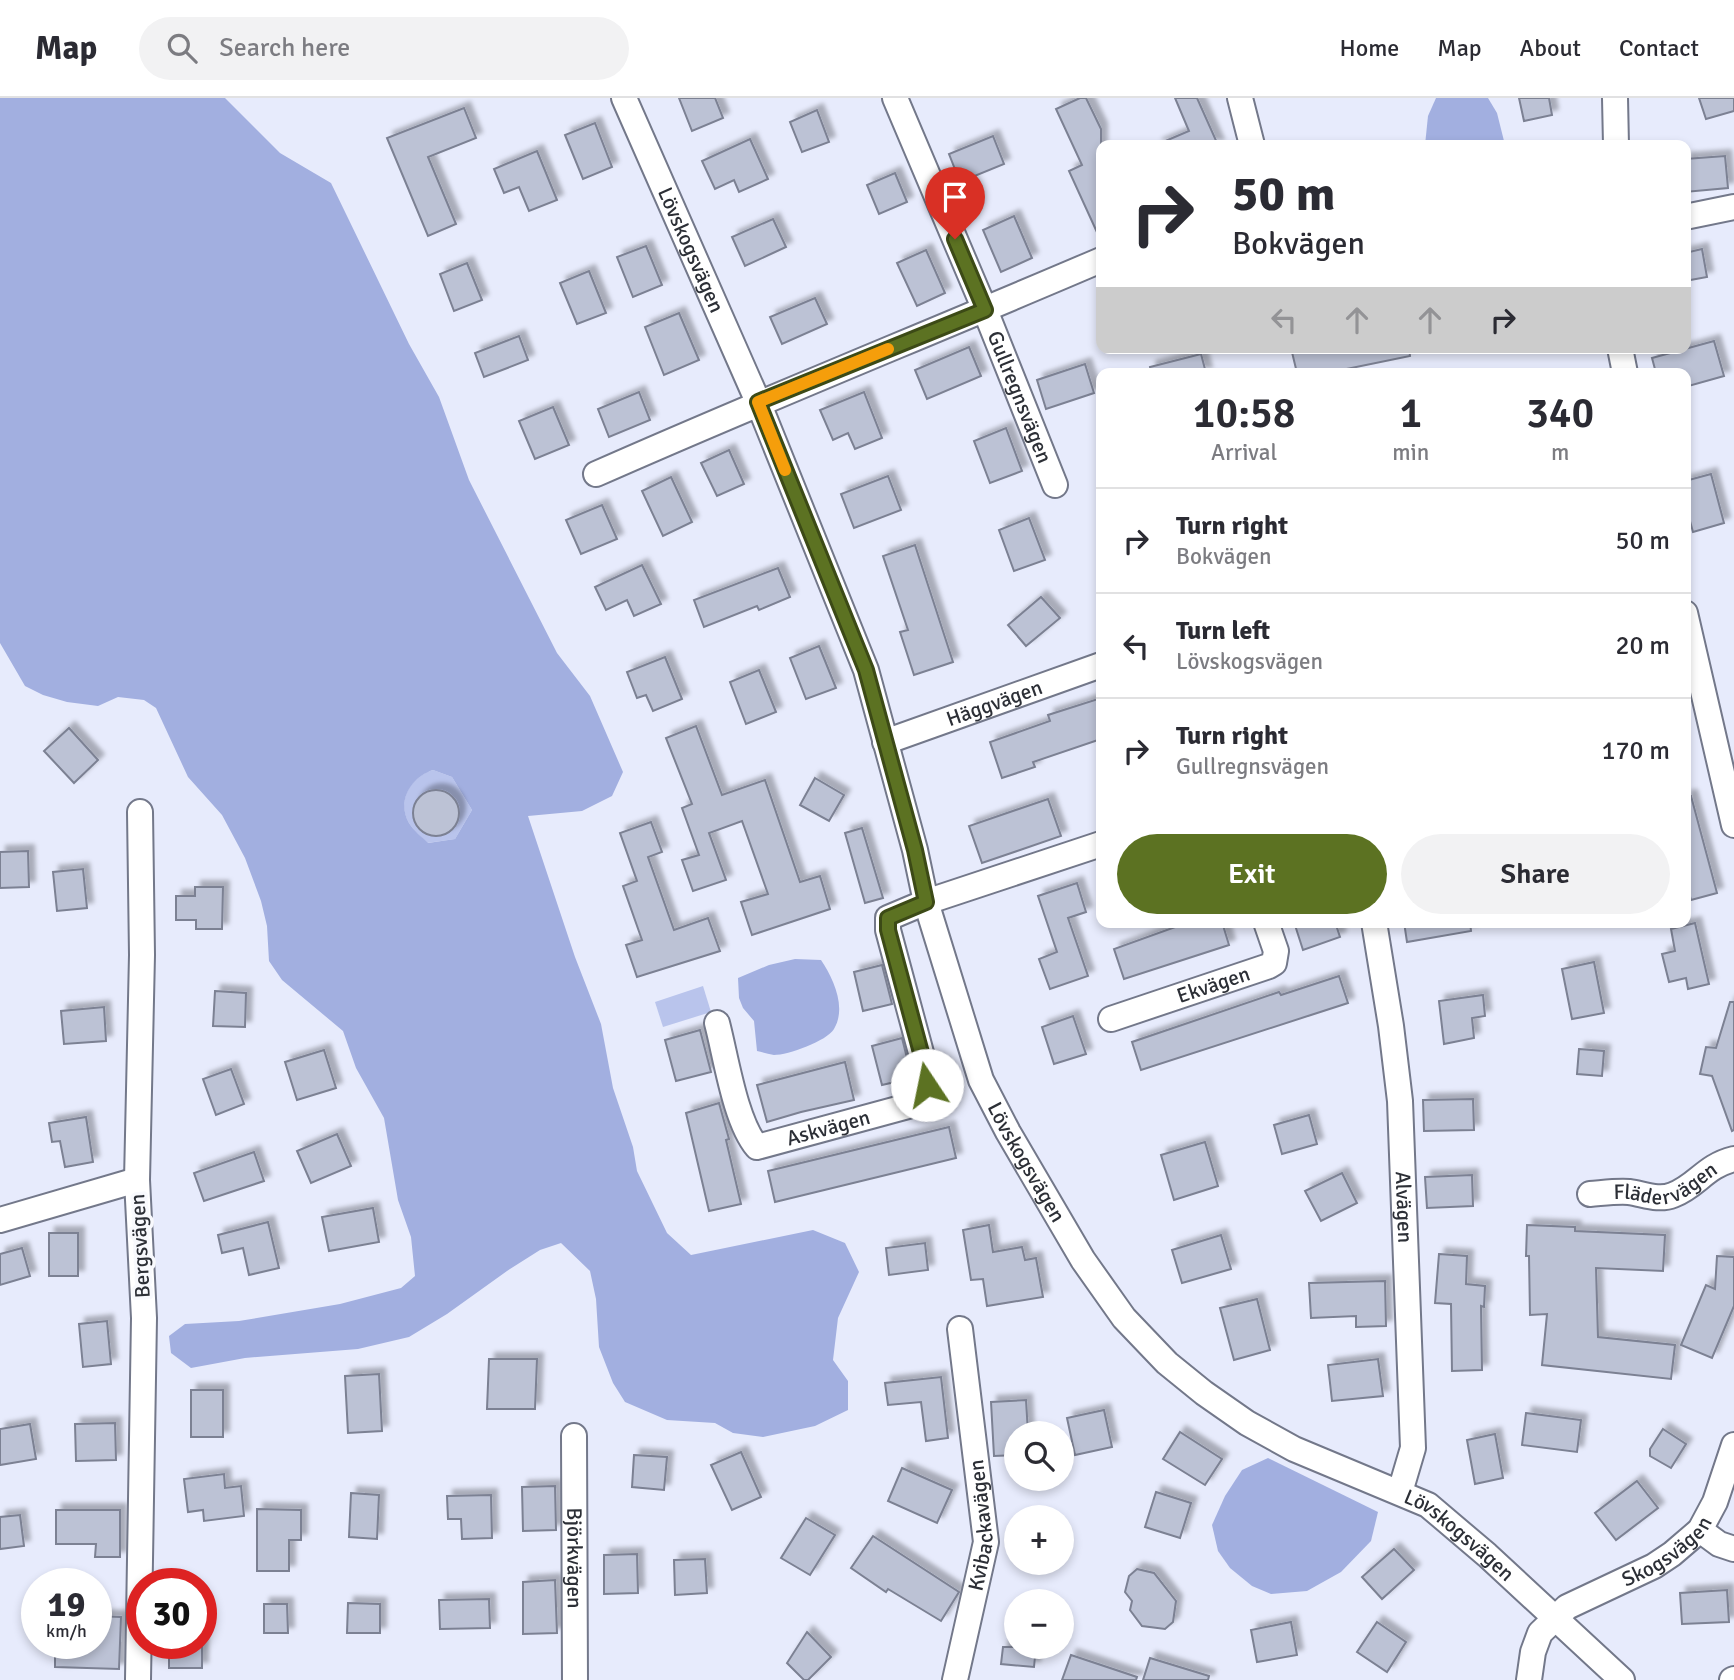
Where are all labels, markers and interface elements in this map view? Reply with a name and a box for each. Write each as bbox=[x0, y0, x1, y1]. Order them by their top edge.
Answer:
search box bbox=[139, 17, 629, 80]
text: Map bbox=[35, 28, 97, 69]
icon: search bbox=[163, 29, 201, 67]
text: Search here bbox=[219, 32, 350, 64]
text: Home bbox=[1339, 33, 1399, 63]
text: Map bbox=[1437, 33, 1482, 63]
text: About bbox=[1520, 33, 1581, 63]
text: Contact bbox=[1619, 33, 1699, 63]
text: 50 m bbox=[1232, 164, 1335, 224]
pin bbox=[925, 167, 985, 239]
icon: right bbox=[1117, 168, 1208, 259]
icon: arrive bbox=[936, 178, 974, 216]
street label: Lövskogsvägen bbox=[652, 183, 730, 317]
text: Bokvägen bbox=[1232, 224, 1365, 263]
icon: left bbox=[1265, 301, 1303, 339]
icon: ahead bbox=[1338, 301, 1376, 339]
icon: ahead bbox=[1411, 301, 1449, 339]
icon: right bbox=[1484, 301, 1522, 339]
street label: Gullregnsvägen bbox=[982, 327, 1058, 467]
text: 10:58 bbox=[1193, 388, 1295, 439]
text: 1 bbox=[1399, 388, 1422, 439]
text: 340 bbox=[1526, 388, 1594, 439]
text: Arrival bbox=[1211, 438, 1277, 467]
text: min bbox=[1392, 438, 1429, 467]
text: m bbox=[1551, 438, 1569, 467]
text: Turn right bbox=[1176, 510, 1288, 542]
icon: right bbox=[1117, 522, 1155, 560]
text: 50 m bbox=[1615, 525, 1670, 557]
text: Bokvägen bbox=[1176, 542, 1272, 571]
text: Turn left bbox=[1176, 615, 1270, 647]
icon: left bbox=[1117, 627, 1155, 665]
text: 20 m bbox=[1615, 630, 1670, 662]
text: Lövskogsvägen bbox=[1176, 647, 1323, 676]
street label: Häggvägen bbox=[943, 674, 1046, 732]
text: Turn right bbox=[1176, 720, 1288, 752]
icon: right bbox=[1117, 732, 1155, 770]
text: 170 m bbox=[1601, 735, 1670, 767]
text: Gullregnsvägen bbox=[1176, 752, 1329, 781]
button: Exit bbox=[1117, 834, 1387, 914]
button: Share bbox=[1401, 834, 1670, 914]
street label: Ekvägen bbox=[1173, 960, 1253, 1009]
position arrow bbox=[890, 1048, 964, 1122]
street label: Lövskogsvägen bbox=[982, 1098, 1071, 1227]
street label: Askvägen bbox=[783, 1104, 873, 1151]
street label: Flädervägen bbox=[1613, 1156, 1722, 1211]
street label: Alvägen bbox=[1390, 1171, 1418, 1243]
street label: Bergsvägen bbox=[124, 1193, 156, 1299]
map controls bbox=[1004, 1421, 1074, 1659]
button: search bbox=[1004, 1421, 1074, 1491]
street label: Kvibackavägen bbox=[962, 1458, 999, 1593]
street label: Lövskogsvägen bbox=[1400, 1484, 1520, 1587]
button: + bbox=[1004, 1505, 1074, 1575]
street label: Björkvägen bbox=[561, 1507, 588, 1609]
street label: Skogsvägen bbox=[1617, 1512, 1718, 1592]
speed limit sign: 30 bbox=[126, 1568, 217, 1659]
text: 19 bbox=[48, 1583, 85, 1626]
button: − bbox=[1004, 1589, 1074, 1659]
text: km/h bbox=[46, 1620, 87, 1642]

